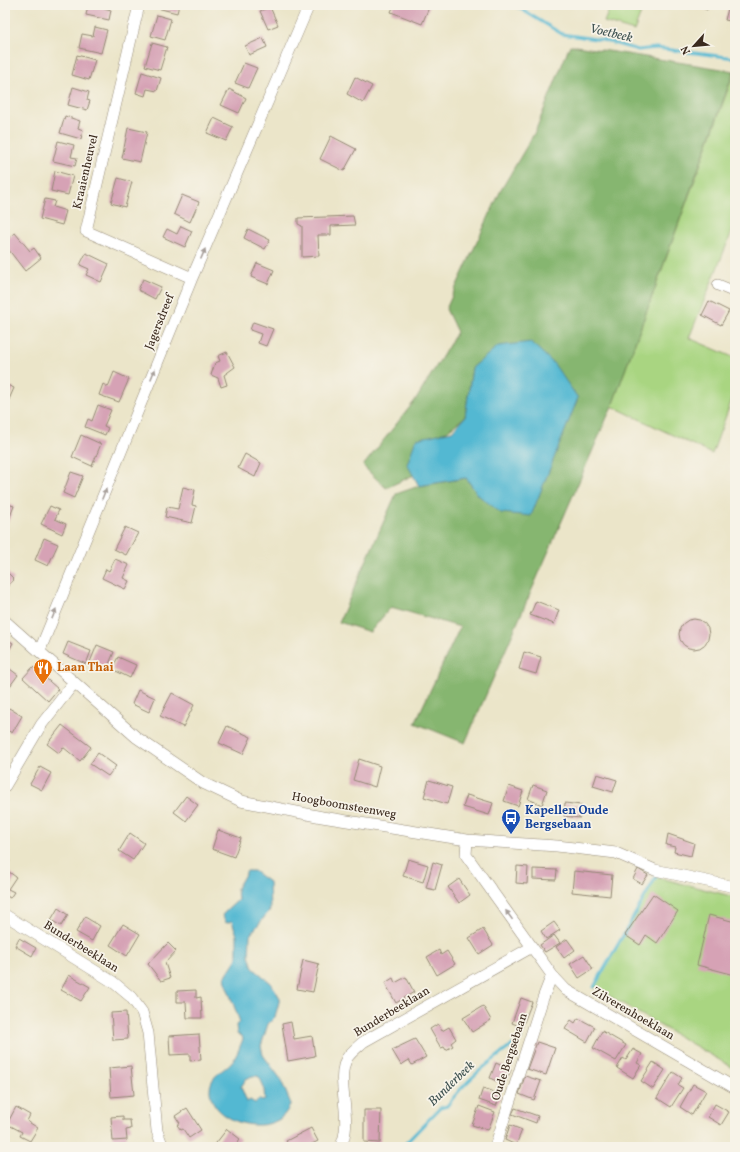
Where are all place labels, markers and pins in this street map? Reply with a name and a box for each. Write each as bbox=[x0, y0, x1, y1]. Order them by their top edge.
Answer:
restaurant icon: Laan Thai bbox=[32, 657, 54, 685]
place label: Laan Thai bbox=[57, 660, 114, 676]
place label: Kapellen Oude Bergsebaan bbox=[525, 803, 608, 833]
bus stop icon: Kapellen Oude Bergsebaan bbox=[500, 807, 522, 835]

